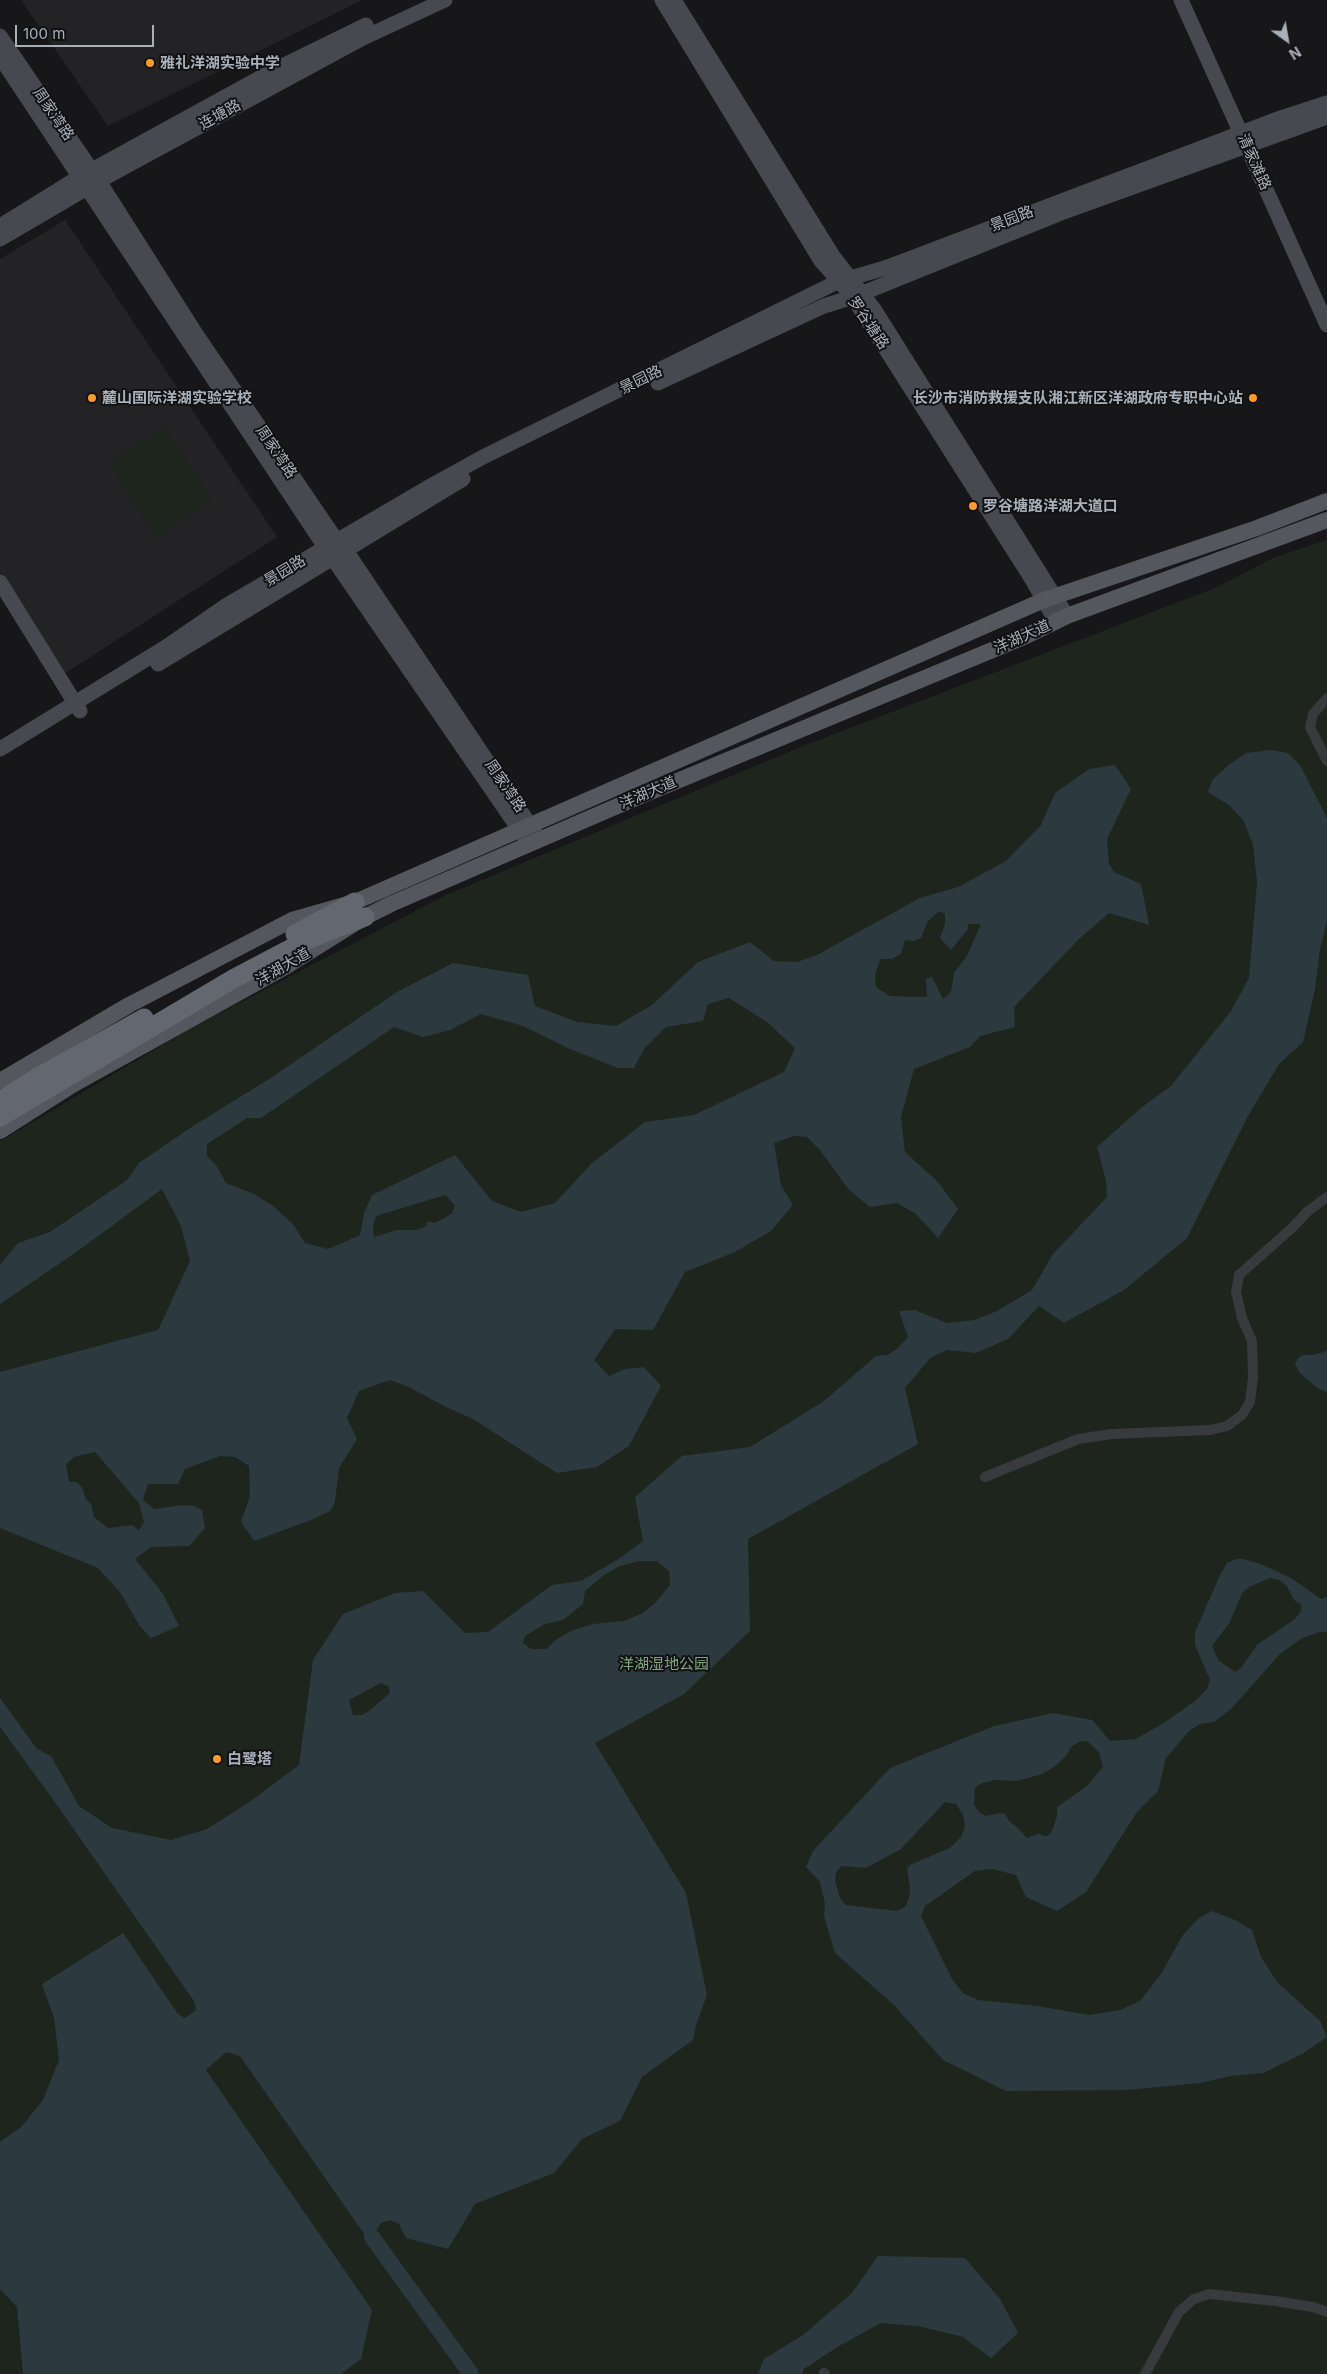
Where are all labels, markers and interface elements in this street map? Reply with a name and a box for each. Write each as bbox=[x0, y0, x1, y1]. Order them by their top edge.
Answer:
scale bar bbox=[18, 15, 156, 47]
north arrow bbox=[1262, 15, 1312, 65]
text: 100 m bbox=[23, 24, 65, 43]
text: N bbox=[1286, 43, 1304, 63]
place label: 雅礼洋湖实验中学 bbox=[160, 54, 280, 72]
marker: 雅礼洋湖实验中学 bbox=[144, 57, 156, 69]
street label: 周家湾路 bbox=[29, 84, 77, 144]
street label: 连塘路 bbox=[196, 96, 244, 134]
street label: 清家滩路 bbox=[1234, 131, 1274, 193]
street label: 景园路 bbox=[988, 203, 1036, 235]
street label: 罗谷塘路 bbox=[844, 293, 892, 353]
street label: 景园路 bbox=[617, 362, 665, 398]
place label: 麓山国际洋湖实验学校 bbox=[102, 389, 252, 407]
place label: 长沙市消防救援支队湘江新区洋湖政府专职中心站 bbox=[913, 389, 1243, 407]
marker: 麓山国际洋湖实验学校 bbox=[86, 392, 98, 404]
marker: 长沙市消防救援支队湘江新区洋湖政府专职中心站 bbox=[1247, 392, 1259, 404]
street label: 周家湾路 bbox=[252, 422, 300, 482]
place label: 罗谷塘路洋湖大道口 bbox=[983, 497, 1118, 515]
marker: 罗谷塘路洋湖大道口 bbox=[967, 500, 979, 512]
street label: 景园路 bbox=[261, 552, 309, 590]
street label: 洋湖大道 bbox=[991, 617, 1053, 657]
street label: 周家湾路 bbox=[481, 756, 529, 816]
street label: 洋湖大道 bbox=[617, 773, 679, 813]
street label: 洋湖大道 bbox=[253, 944, 313, 990]
park label: 洋湖湿地公园 bbox=[619, 1655, 709, 1673]
place label: 白鹭塔 bbox=[227, 1750, 272, 1768]
marker: 白鹭塔 bbox=[211, 1753, 223, 1765]

